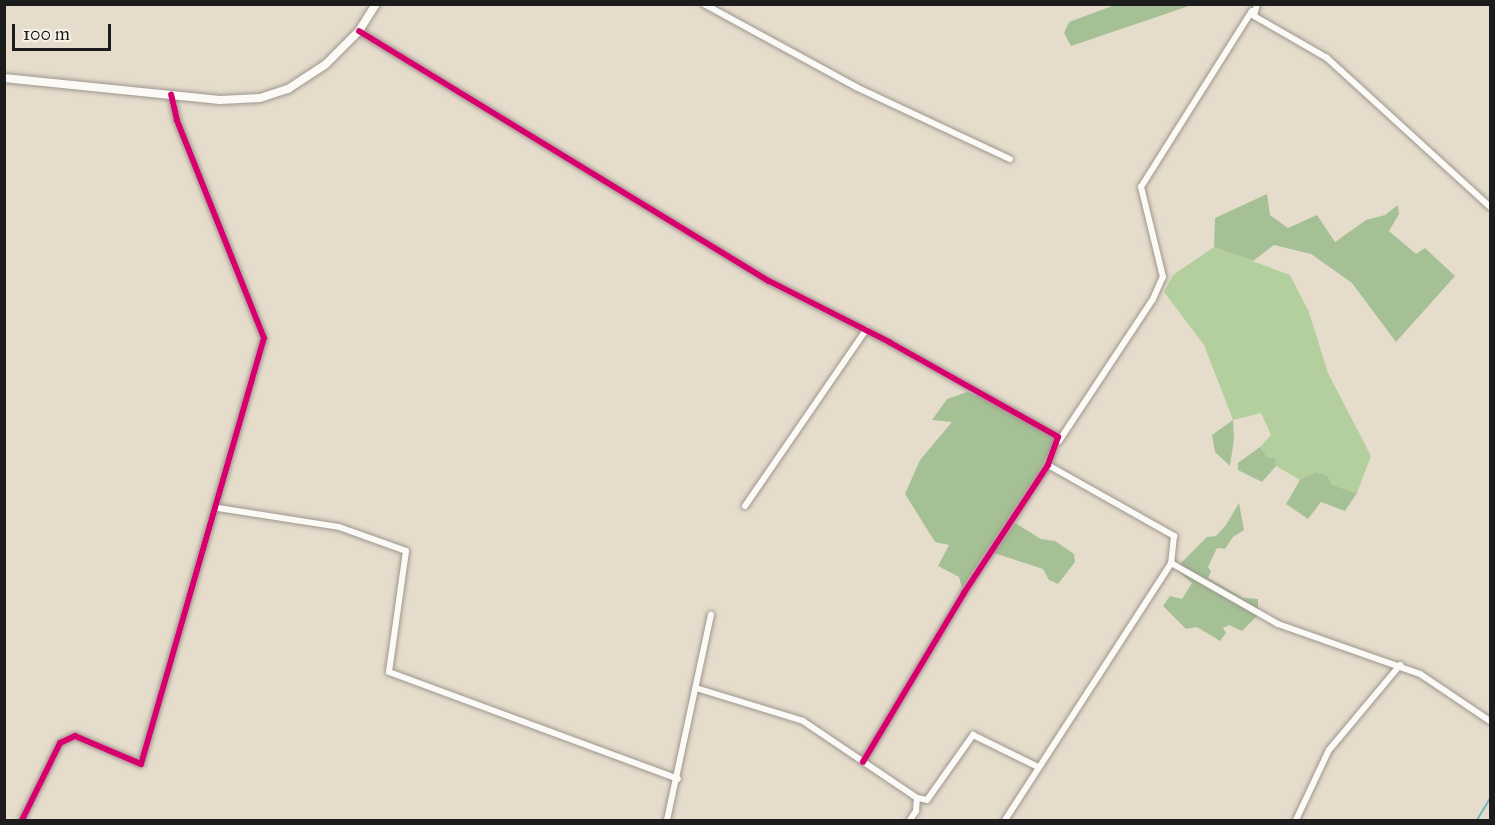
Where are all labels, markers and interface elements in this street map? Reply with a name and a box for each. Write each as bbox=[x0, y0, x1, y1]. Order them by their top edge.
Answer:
scale bar bbox=[15, 12, 114, 50]
text: 100 m bbox=[23, 23, 70, 45]

